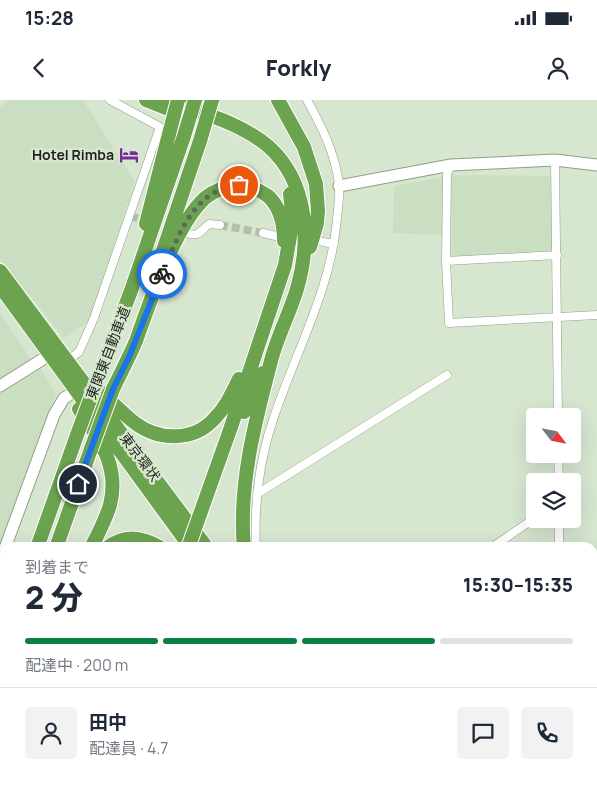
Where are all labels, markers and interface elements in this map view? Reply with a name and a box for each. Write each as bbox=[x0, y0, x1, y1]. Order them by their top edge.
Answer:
text: 15:28 bbox=[25, 5, 74, 31]
text: Forkly bbox=[266, 53, 331, 83]
icon: back bbox=[25, 54, 53, 82]
icon: person bbox=[544, 54, 572, 82]
hotel icon: Hotel Rimba bbox=[118, 144, 140, 166]
place label: Hotel Rimba bbox=[32, 145, 114, 164]
pin bbox=[218, 164, 260, 206]
icon: bag bbox=[225, 171, 253, 199]
courier bbox=[137, 249, 187, 299]
icon: bike bbox=[148, 260, 176, 288]
street label: 東関東自動車道 bbox=[81, 304, 134, 402]
north arrow bbox=[526, 408, 581, 462]
map controls bbox=[526, 408, 581, 528]
street label: 東京環状 bbox=[116, 429, 165, 485]
pin bbox=[57, 463, 99, 505]
icon: home bbox=[64, 470, 92, 498]
button: layers bbox=[526, 473, 581, 528]
text: 到着まで bbox=[25, 556, 89, 578]
text: 15:30–15:35 bbox=[463, 572, 573, 598]
text: 2 分 bbox=[25, 575, 83, 619]
text: 配達中 · 200 m bbox=[25, 654, 128, 676]
button: person bbox=[25, 707, 77, 759]
button: chat bbox=[457, 707, 509, 759]
button: phone bbox=[521, 707, 573, 759]
text: 田中 bbox=[89, 709, 127, 735]
text: 配達員 · 4.7 bbox=[89, 737, 168, 759]

